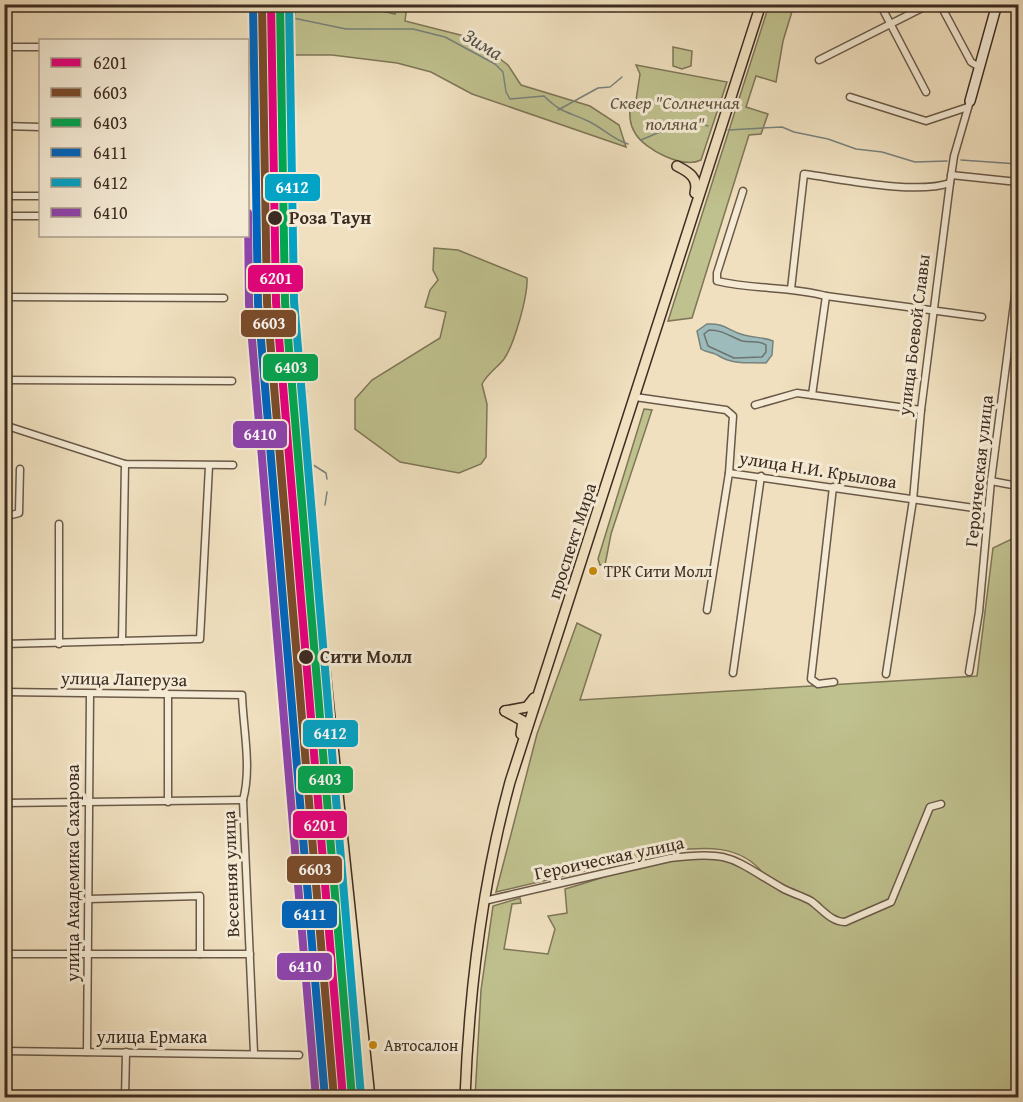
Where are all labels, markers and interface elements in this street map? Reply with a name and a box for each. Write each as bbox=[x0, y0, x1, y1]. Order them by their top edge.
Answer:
water label: Зима bbox=[458, 20, 509, 67]
legend bbox=[39, 39, 249, 237]
text: 6201 bbox=[93, 49, 128, 76]
text: 6603 bbox=[93, 79, 128, 106]
park label: Сквер "Солнечная поляна" bbox=[610, 89, 740, 137]
text: 6403 bbox=[93, 109, 128, 136]
text: 6411 bbox=[93, 139, 128, 166]
text: 6412 bbox=[93, 169, 128, 196]
line badge: 6412 bbox=[264, 173, 321, 202]
text: 6412 bbox=[275, 175, 309, 199]
text: 6410 bbox=[93, 199, 128, 226]
place label: Роза Таун bbox=[289, 204, 371, 231]
marker: Роза Таун bbox=[266, 209, 284, 227]
street label: улица Боевой Славы bbox=[890, 252, 937, 418]
line badge: 6201 bbox=[247, 264, 304, 293]
text: 6201 bbox=[259, 266, 293, 290]
line badge: 6603 bbox=[240, 309, 297, 338]
text: 6603 bbox=[252, 311, 286, 335]
line badge: 6403 bbox=[262, 353, 319, 382]
text: 6403 bbox=[274, 355, 308, 379]
street label: Героическая улица bbox=[957, 393, 1000, 548]
line badge: 6410 bbox=[232, 420, 288, 449]
text: 6410 bbox=[243, 422, 277, 446]
street label: улица Н.И. Крылова bbox=[736, 444, 899, 495]
street label: проспект Мира bbox=[540, 479, 603, 602]
place label: ТРК Сити Молл bbox=[604, 559, 712, 583]
marker: ТРК Сити Молл bbox=[587, 565, 599, 577]
place label: Сити Молл bbox=[320, 643, 413, 670]
marker: Сити Молл bbox=[297, 648, 315, 666]
street label: улица Лаперуза bbox=[60, 664, 188, 693]
line badge: 6412 bbox=[302, 719, 359, 748]
text: 6412 bbox=[313, 721, 347, 745]
street label: улица Академика Сахарова bbox=[59, 764, 86, 983]
line badge: 6403 bbox=[297, 765, 354, 794]
text: 6403 bbox=[308, 767, 342, 791]
street label: Весенняя улица bbox=[215, 810, 246, 938]
line badge: 6201 bbox=[292, 810, 348, 839]
text: 6201 bbox=[303, 813, 337, 837]
street label: Героическая улица bbox=[532, 828, 687, 887]
line badge: 6603 bbox=[286, 855, 343, 884]
text: 6603 bbox=[298, 857, 332, 881]
line badge: 6411 bbox=[281, 900, 338, 929]
text: 6411 bbox=[293, 902, 327, 926]
line badge: 6410 bbox=[276, 952, 333, 981]
text: 6410 bbox=[288, 954, 322, 978]
street label: улица Ермака bbox=[96, 1023, 208, 1050]
place label: Автосалон bbox=[384, 1033, 458, 1057]
marker: Автосалон bbox=[367, 1039, 379, 1051]

